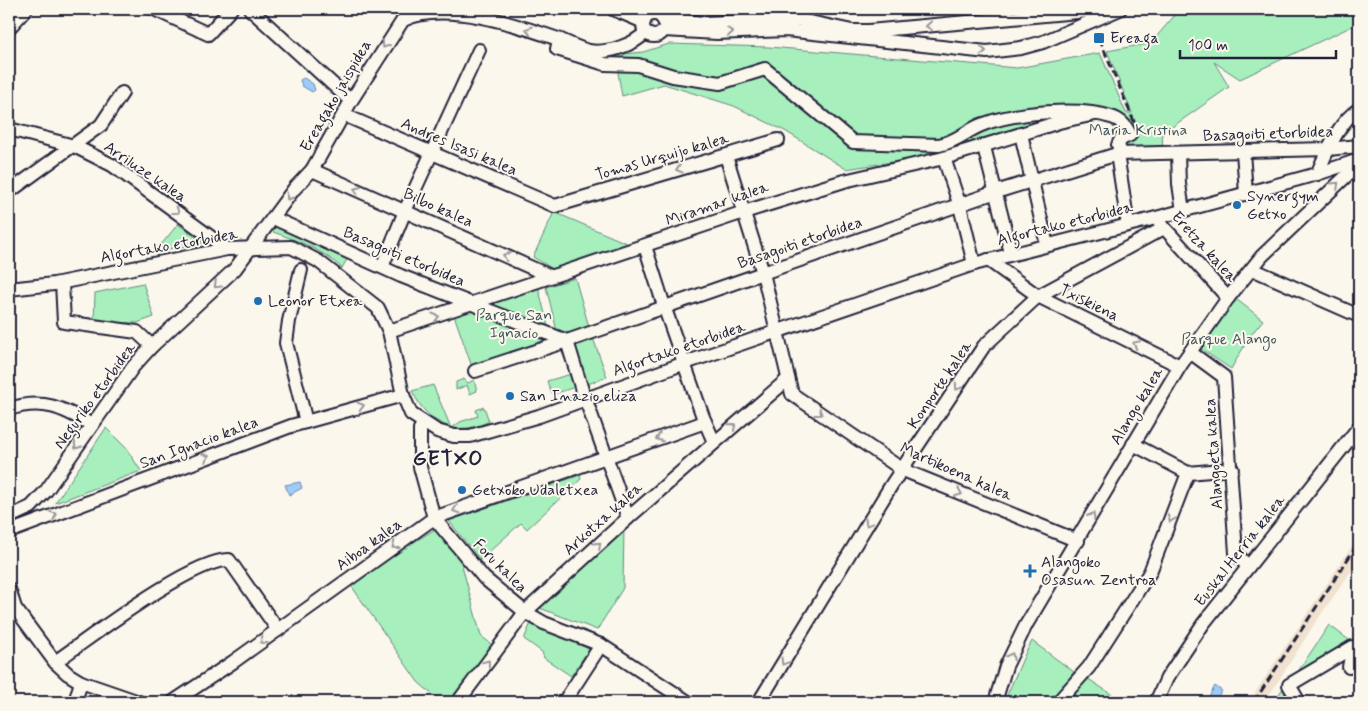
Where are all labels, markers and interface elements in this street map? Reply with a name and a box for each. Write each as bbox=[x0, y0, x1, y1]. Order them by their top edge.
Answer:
one-way arrow bbox=[925, 20, 933, 31]
one-way arrow bbox=[525, 25, 534, 35]
one-way arrow bbox=[726, 27, 734, 38]
place label: Ereaga bbox=[1110, 28, 1159, 50]
scale bar bbox=[1180, 28, 1337, 60]
marker: Ereaga bbox=[1092, 31, 1106, 45]
street label: Ereagako jaispidea bbox=[295, 36, 377, 156]
text: 100 m bbox=[1188, 36, 1228, 56]
one-way arrow bbox=[381, 40, 391, 49]
one-way arrow bbox=[980, 46, 988, 57]
street label: Andres Isasi kalea bbox=[398, 113, 521, 181]
park label: Maria Kristina bbox=[1089, 120, 1187, 141]
street label: Basagoiti etorbidea bbox=[1203, 121, 1334, 148]
street label: Tomas Urquijo kalea bbox=[593, 128, 732, 186]
street label: Arriluze kalea bbox=[100, 137, 190, 207]
one-way arrow bbox=[675, 164, 683, 174]
street label: Miramar kalea bbox=[663, 176, 772, 231]
one-way arrow bbox=[1330, 182, 1339, 191]
street label: Bilbo kalea bbox=[400, 183, 476, 233]
one-way arrow bbox=[353, 186, 362, 197]
place label: Synergym Getxo bbox=[1247, 186, 1319, 225]
one-way arrow bbox=[286, 191, 295, 201]
street label: Algortako etorbidea bbox=[995, 197, 1136, 252]
marker: Synergym Getxo bbox=[1231, 199, 1243, 211]
one-way arrow bbox=[170, 206, 179, 214]
street label: Eretza kalea bbox=[1166, 207, 1242, 287]
street label: Basagoiti etorbidea bbox=[735, 212, 866, 275]
street label: Basagoiti etorbidea bbox=[340, 222, 468, 293]
street label: Algortako etorbidea bbox=[99, 224, 240, 269]
one-way arrow bbox=[502, 252, 511, 263]
one-way arrow bbox=[214, 279, 223, 288]
street label: Txiskiena bbox=[1056, 280, 1122, 326]
place label: Leonor Etxea bbox=[268, 291, 363, 312]
marker: Leonor Etxea bbox=[252, 295, 264, 307]
park label: Parque San Ignacio bbox=[476, 305, 552, 344]
one-way arrow bbox=[431, 312, 439, 322]
street label: Algortako etorbidea bbox=[610, 316, 749, 383]
park label: Parque Alango bbox=[1181, 329, 1277, 351]
street label: Konporte kalea bbox=[903, 337, 977, 433]
street label: Neguriko etorbidea bbox=[49, 338, 142, 454]
one-way arrow bbox=[1132, 340, 1141, 350]
street label: Alango kalea bbox=[1106, 363, 1169, 449]
one-way arrow bbox=[954, 382, 964, 391]
place label: San Inazio eliza bbox=[520, 386, 637, 407]
marker: San Inazio eliza bbox=[504, 390, 516, 402]
street label: Alangoeta kalea bbox=[1200, 398, 1229, 510]
one-way arrow bbox=[356, 402, 364, 412]
one-way arrow bbox=[813, 407, 823, 416]
street label: San Ignacio kalea bbox=[137, 412, 262, 475]
one-way arrow bbox=[727, 423, 736, 432]
one-way arrow bbox=[655, 432, 664, 442]
street label: Martikoena kalea bbox=[897, 438, 1016, 506]
one-way arrow bbox=[74, 440, 83, 450]
district label: GETXO bbox=[413, 445, 483, 473]
one-way arrow bbox=[201, 453, 210, 463]
street label: Arkotxa kalea bbox=[559, 478, 647, 560]
place label: Getxoko Udaletxea bbox=[472, 480, 599, 501]
marker: Getxoko Udaletxea bbox=[456, 484, 468, 496]
one-way arrow bbox=[955, 487, 963, 497]
street label: Euskal Herria kalea bbox=[1190, 491, 1290, 611]
one-way arrow bbox=[453, 504, 461, 514]
one-way arrow bbox=[49, 510, 58, 521]
one-way arrow bbox=[1086, 512, 1096, 521]
street label: Aiboa kalea bbox=[332, 514, 406, 576]
one-way arrow bbox=[1167, 514, 1177, 522]
one-way arrow bbox=[865, 517, 875, 526]
street label: Foru kalea bbox=[468, 534, 532, 598]
one-way arrow bbox=[391, 540, 401, 549]
one-way arrow bbox=[592, 542, 601, 551]
place label: Alangoko Osasun Zentroa bbox=[1041, 552, 1157, 591]
marker: Alangoko Osasun Zentroa bbox=[1023, 564, 1037, 578]
one-way arrow bbox=[259, 635, 268, 644]
one-way arrow bbox=[1005, 653, 1015, 662]
one-way arrow bbox=[781, 656, 791, 665]
one-way arrow bbox=[481, 659, 490, 669]

